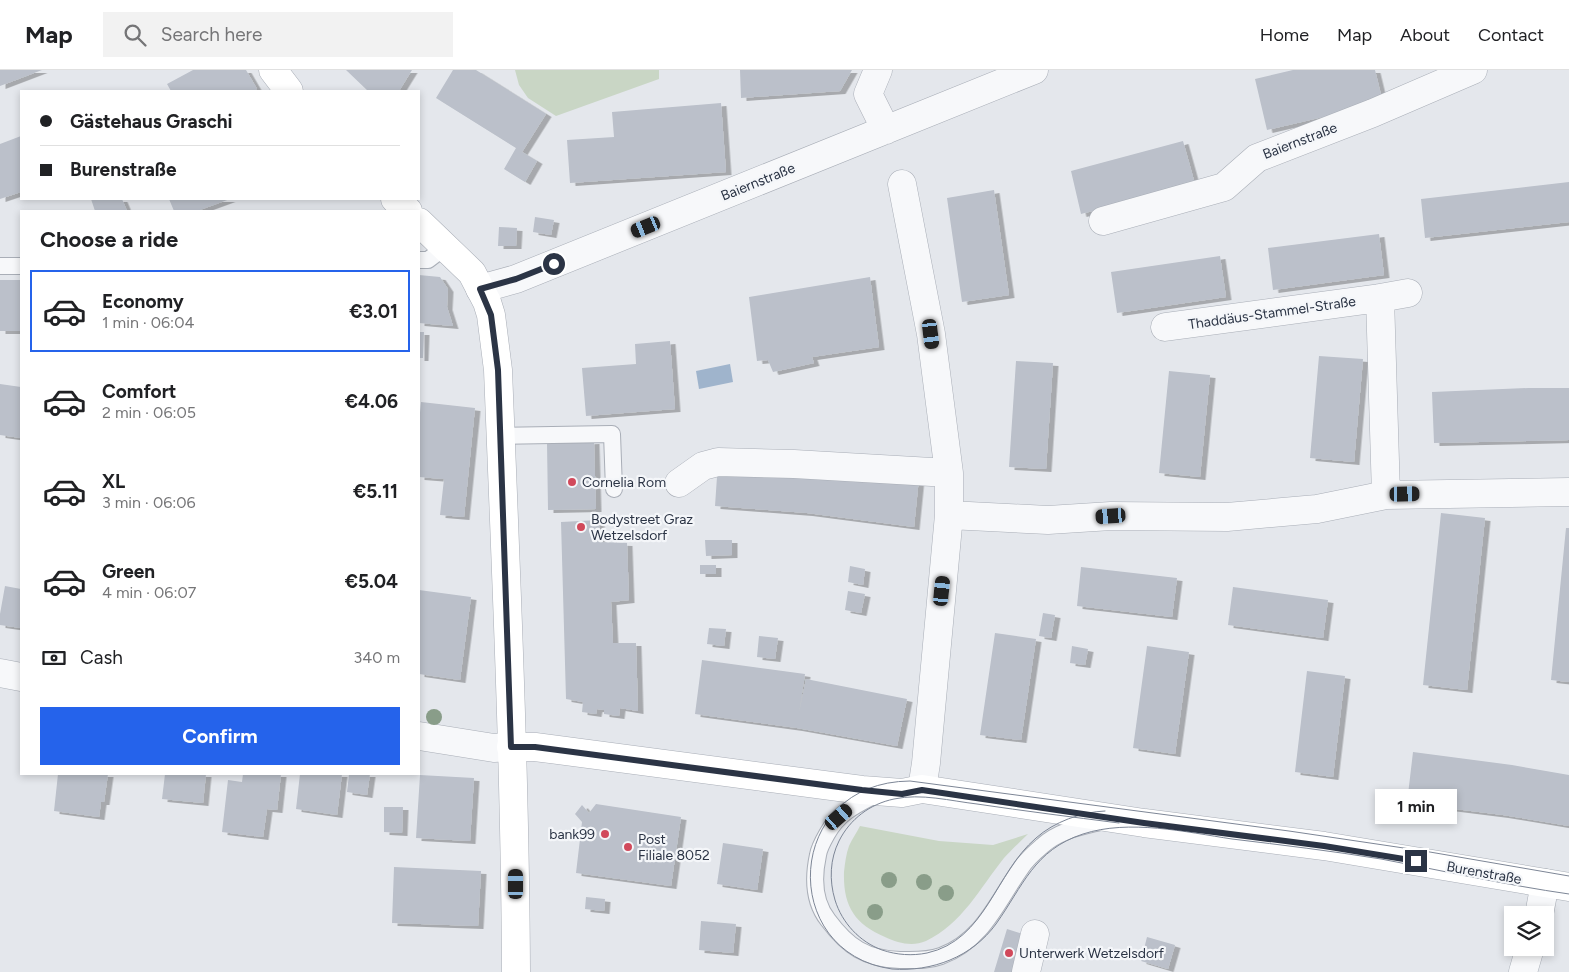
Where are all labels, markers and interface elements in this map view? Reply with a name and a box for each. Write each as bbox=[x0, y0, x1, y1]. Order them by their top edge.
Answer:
search box bbox=[103, 12, 453, 57]
text: Map bbox=[25, 20, 73, 49]
icon: search bbox=[121, 21, 149, 49]
text: Search here bbox=[161, 23, 262, 46]
text: Home bbox=[1260, 24, 1309, 46]
text: Map bbox=[1337, 24, 1372, 46]
text: About bbox=[1400, 24, 1450, 46]
text: Contact bbox=[1478, 24, 1544, 46]
text: Gästehaus Graschi bbox=[70, 110, 233, 133]
street label: Baiernstraße bbox=[1260, 119, 1340, 163]
text: Burenstraße bbox=[70, 158, 176, 181]
street label: Baiernstraße bbox=[718, 159, 798, 205]
car bbox=[629, 214, 662, 240]
text: Choose a ride bbox=[40, 226, 178, 253]
route start bbox=[543, 253, 565, 275]
icon: car bbox=[42, 289, 87, 334]
text: Economy bbox=[102, 290, 184, 313]
street label: Thaddäus-Stammel-Straße bbox=[1187, 293, 1357, 333]
text: €3.01 bbox=[349, 300, 398, 323]
text: 1 min · 06:04 bbox=[102, 313, 194, 332]
car bbox=[921, 318, 940, 350]
icon: car bbox=[42, 379, 87, 424]
text: Comfort bbox=[102, 380, 177, 403]
text: €4.06 bbox=[345, 390, 398, 413]
text: 2 min · 06:05 bbox=[102, 403, 196, 422]
icon: car bbox=[42, 469, 87, 514]
text: XL bbox=[102, 470, 125, 493]
place label: Cornelia Rom bbox=[582, 474, 666, 491]
marker: Cornelia Rom bbox=[566, 476, 578, 488]
text: €5.11 bbox=[353, 480, 398, 503]
car bbox=[1389, 486, 1420, 502]
text: 3 min · 06:06 bbox=[102, 493, 196, 512]
car bbox=[1095, 507, 1126, 525]
place label: Bodystreet Graz Wetzelsdorf bbox=[591, 511, 693, 544]
marker: Bodystreet Graz Wetzelsdorf bbox=[575, 521, 587, 533]
icon: car bbox=[42, 559, 87, 604]
text: Green bbox=[102, 560, 155, 583]
text: €5.04 bbox=[345, 570, 398, 593]
car bbox=[932, 575, 951, 607]
text: 4 min · 06:07 bbox=[102, 583, 196, 602]
icon: cash bbox=[40, 644, 68, 672]
text: Cash bbox=[80, 646, 123, 669]
text: 340 m bbox=[354, 648, 400, 667]
button: Confirm bbox=[40, 707, 400, 765]
callout: 1 min bbox=[1375, 788, 1457, 824]
text: 1 min bbox=[1397, 797, 1435, 816]
car bbox=[822, 801, 855, 833]
place label: bank99 bbox=[549, 826, 595, 843]
marker: bank99 bbox=[599, 828, 611, 840]
place label: Post Filiale 8052 bbox=[638, 831, 710, 864]
marker: Post Filiale 8052 bbox=[622, 841, 634, 853]
route end bbox=[1405, 850, 1427, 872]
street label: Burenstraße bbox=[1445, 858, 1523, 888]
car bbox=[508, 869, 523, 899]
map controls bbox=[1504, 906, 1554, 956]
button: layers bbox=[1504, 906, 1554, 956]
place label: Unterwerk Wetzelsdorf bbox=[1019, 945, 1165, 962]
marker: Unterwerk Wetzelsdorf bbox=[1003, 947, 1015, 959]

